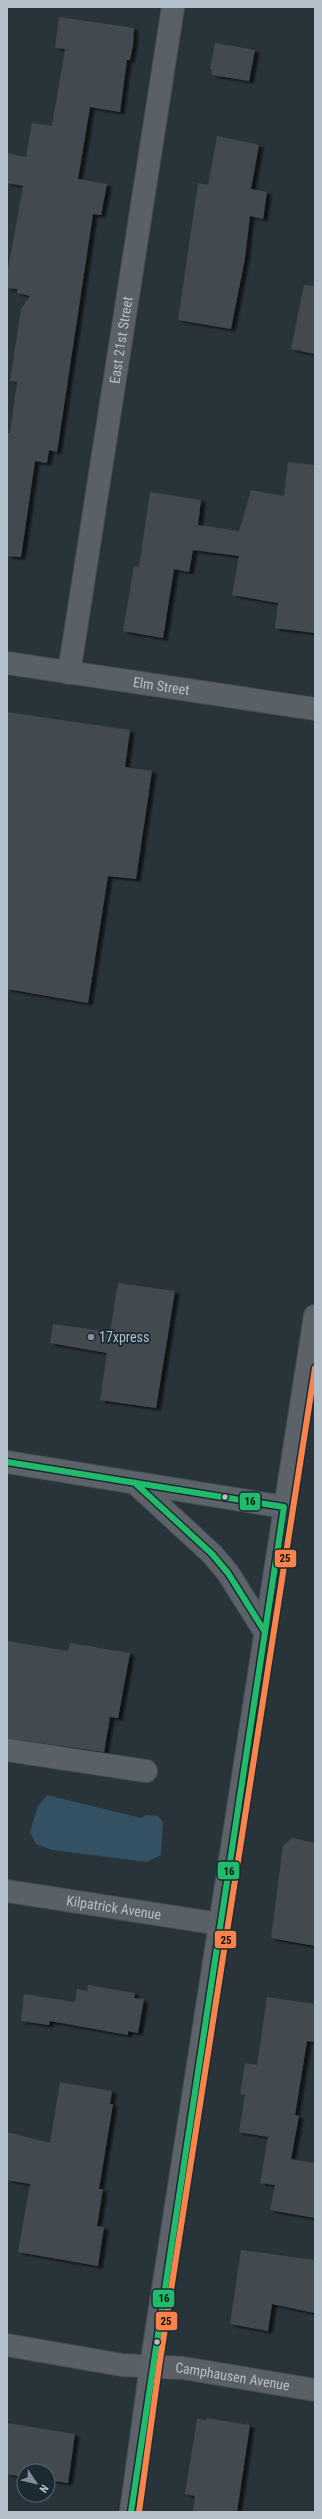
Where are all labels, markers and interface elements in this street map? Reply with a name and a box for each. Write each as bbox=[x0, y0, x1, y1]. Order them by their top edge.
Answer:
street label: East 21st Street bbox=[106, 295, 136, 385]
street label: Elm Street bbox=[132, 674, 191, 698]
place label: 17xpress bbox=[99, 1329, 149, 1345]
marker: 17xpress bbox=[86, 1332, 96, 1342]
unlabelled marker bbox=[220, 1492, 230, 1502]
line badge: 16 bbox=[239, 1492, 261, 1511]
text: 16 bbox=[244, 1495, 256, 1508]
line badge: 25 bbox=[274, 1549, 297, 1568]
text: 25 bbox=[279, 1552, 291, 1565]
line badge: 16 bbox=[217, 1861, 240, 1880]
text: 16 bbox=[223, 1865, 235, 1878]
street label: Kilpatrick Avenue bbox=[65, 1892, 163, 1923]
line badge: 25 bbox=[214, 1930, 237, 1949]
text: 25 bbox=[220, 1934, 232, 1947]
line badge: 16 bbox=[152, 2289, 175, 2308]
text: 16 bbox=[158, 2292, 170, 2305]
line badge: 25 bbox=[155, 2311, 178, 2331]
text: 25 bbox=[160, 2315, 172, 2328]
unlabelled marker bbox=[152, 2337, 162, 2347]
street label: Camphausen Avenue bbox=[175, 2360, 291, 2394]
north arrow bbox=[16, 2463, 56, 2503]
text: N bbox=[36, 2482, 51, 2495]

